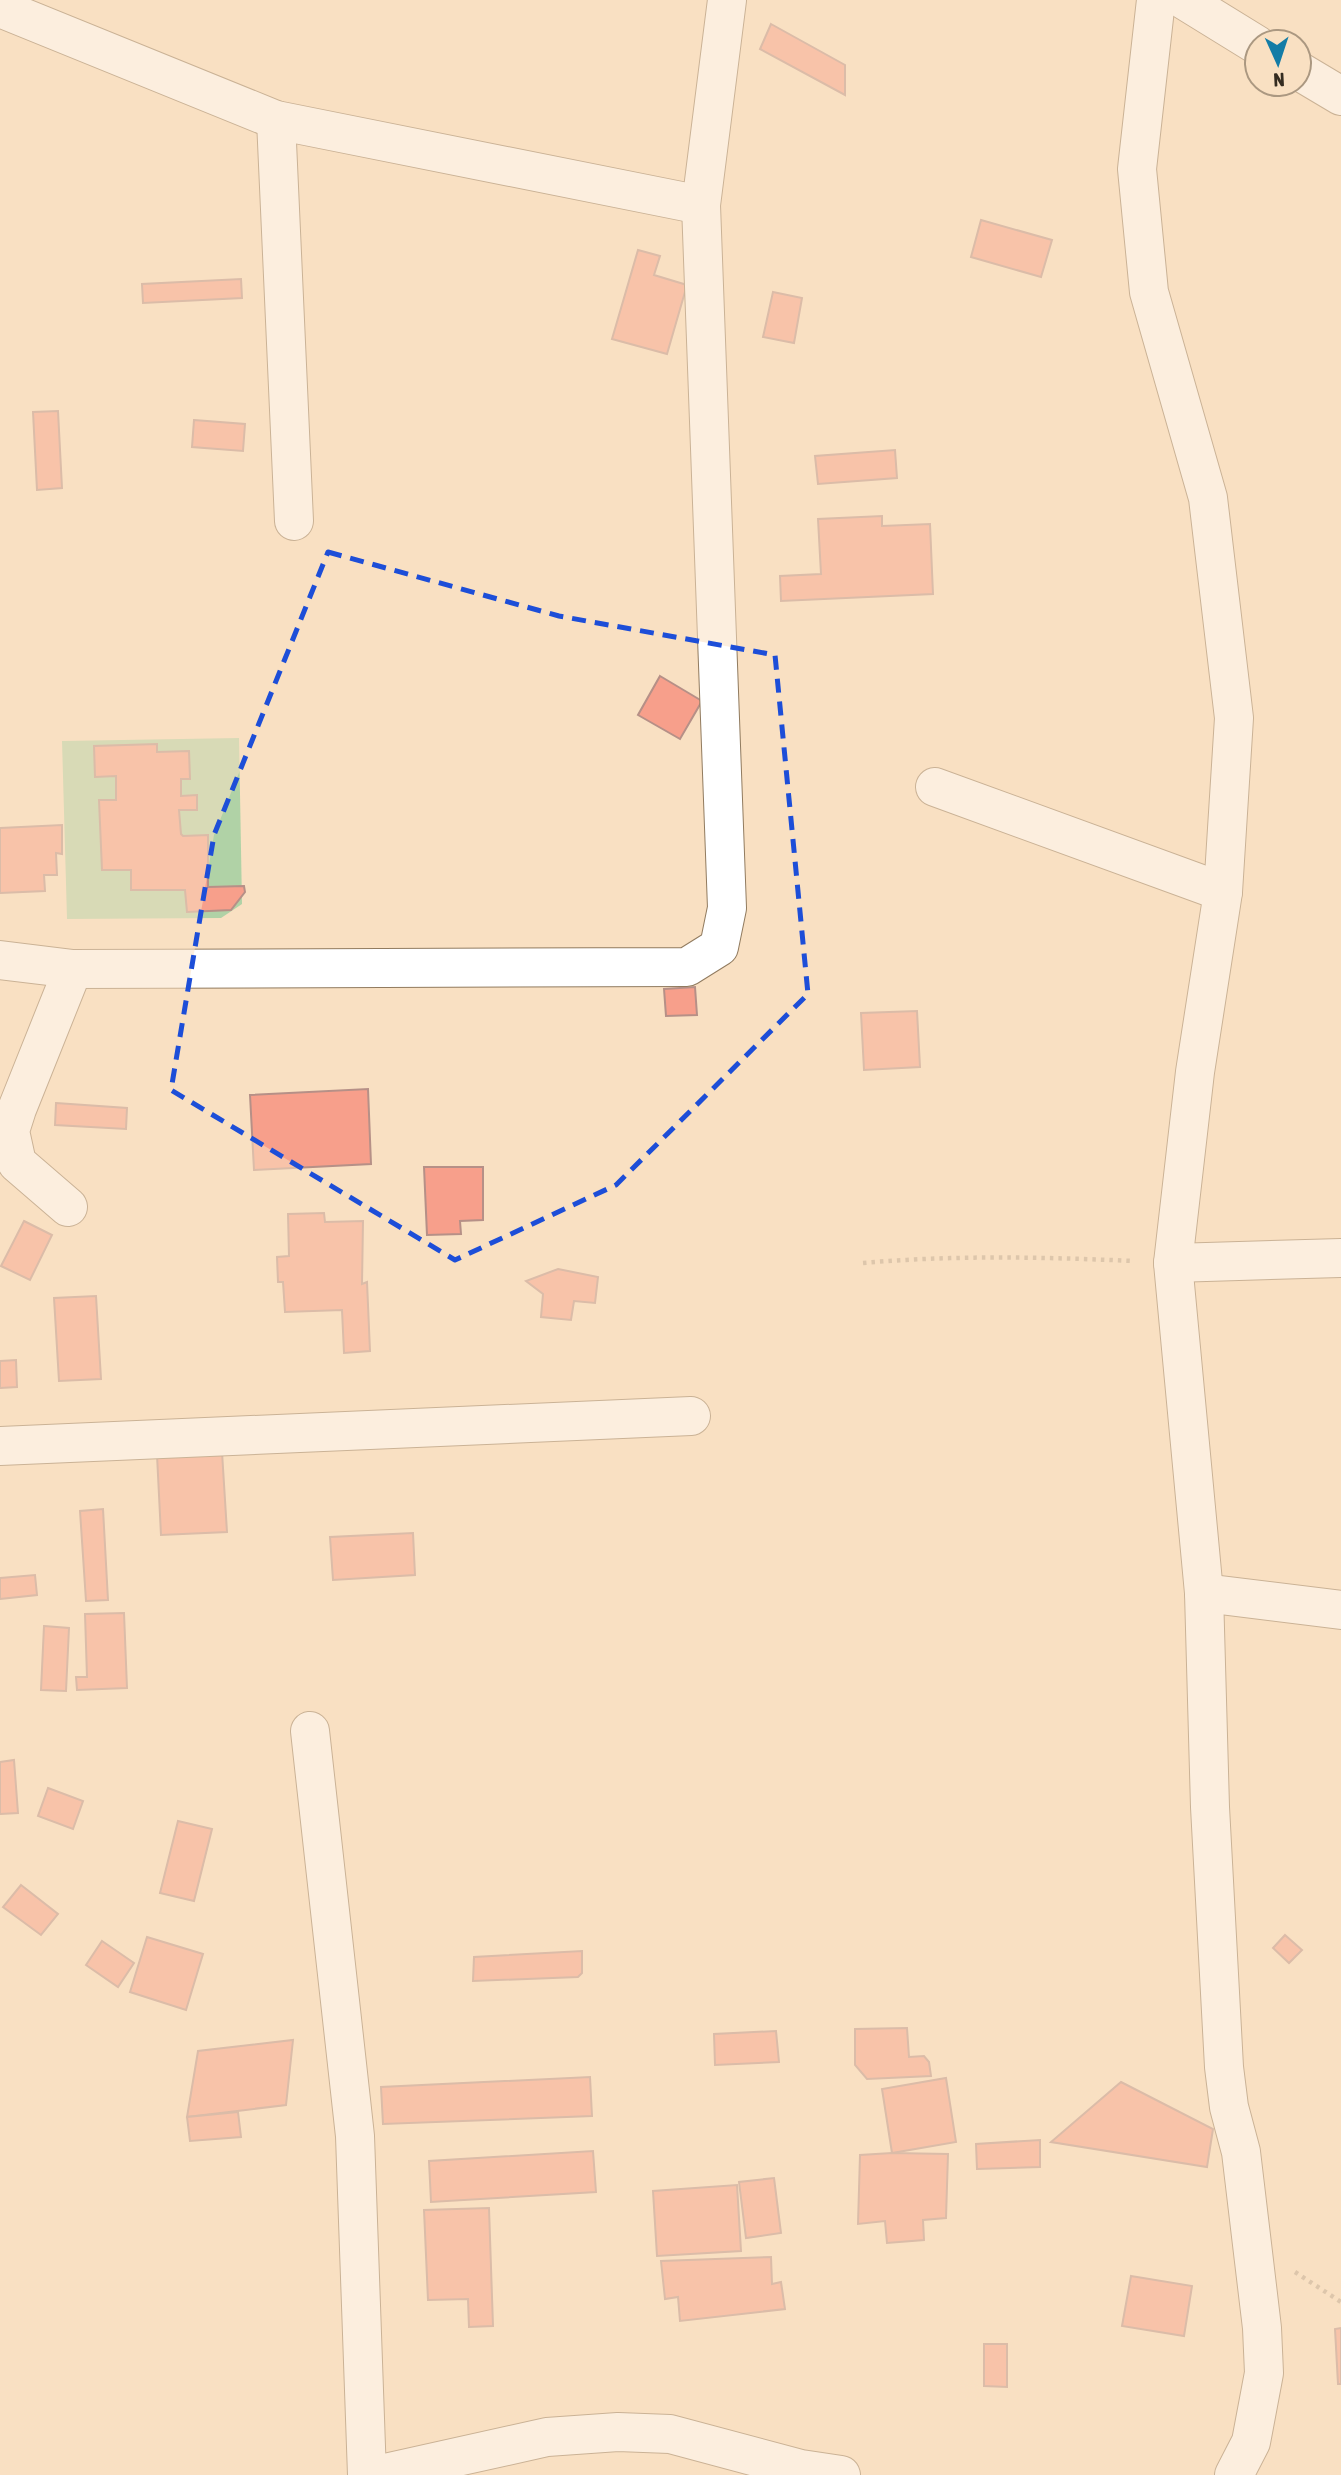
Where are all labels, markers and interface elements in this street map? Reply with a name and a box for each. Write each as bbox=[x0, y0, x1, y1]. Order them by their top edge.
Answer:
north arrow bbox=[1243, 28, 1313, 98]
text: N bbox=[1273, 69, 1285, 91]

